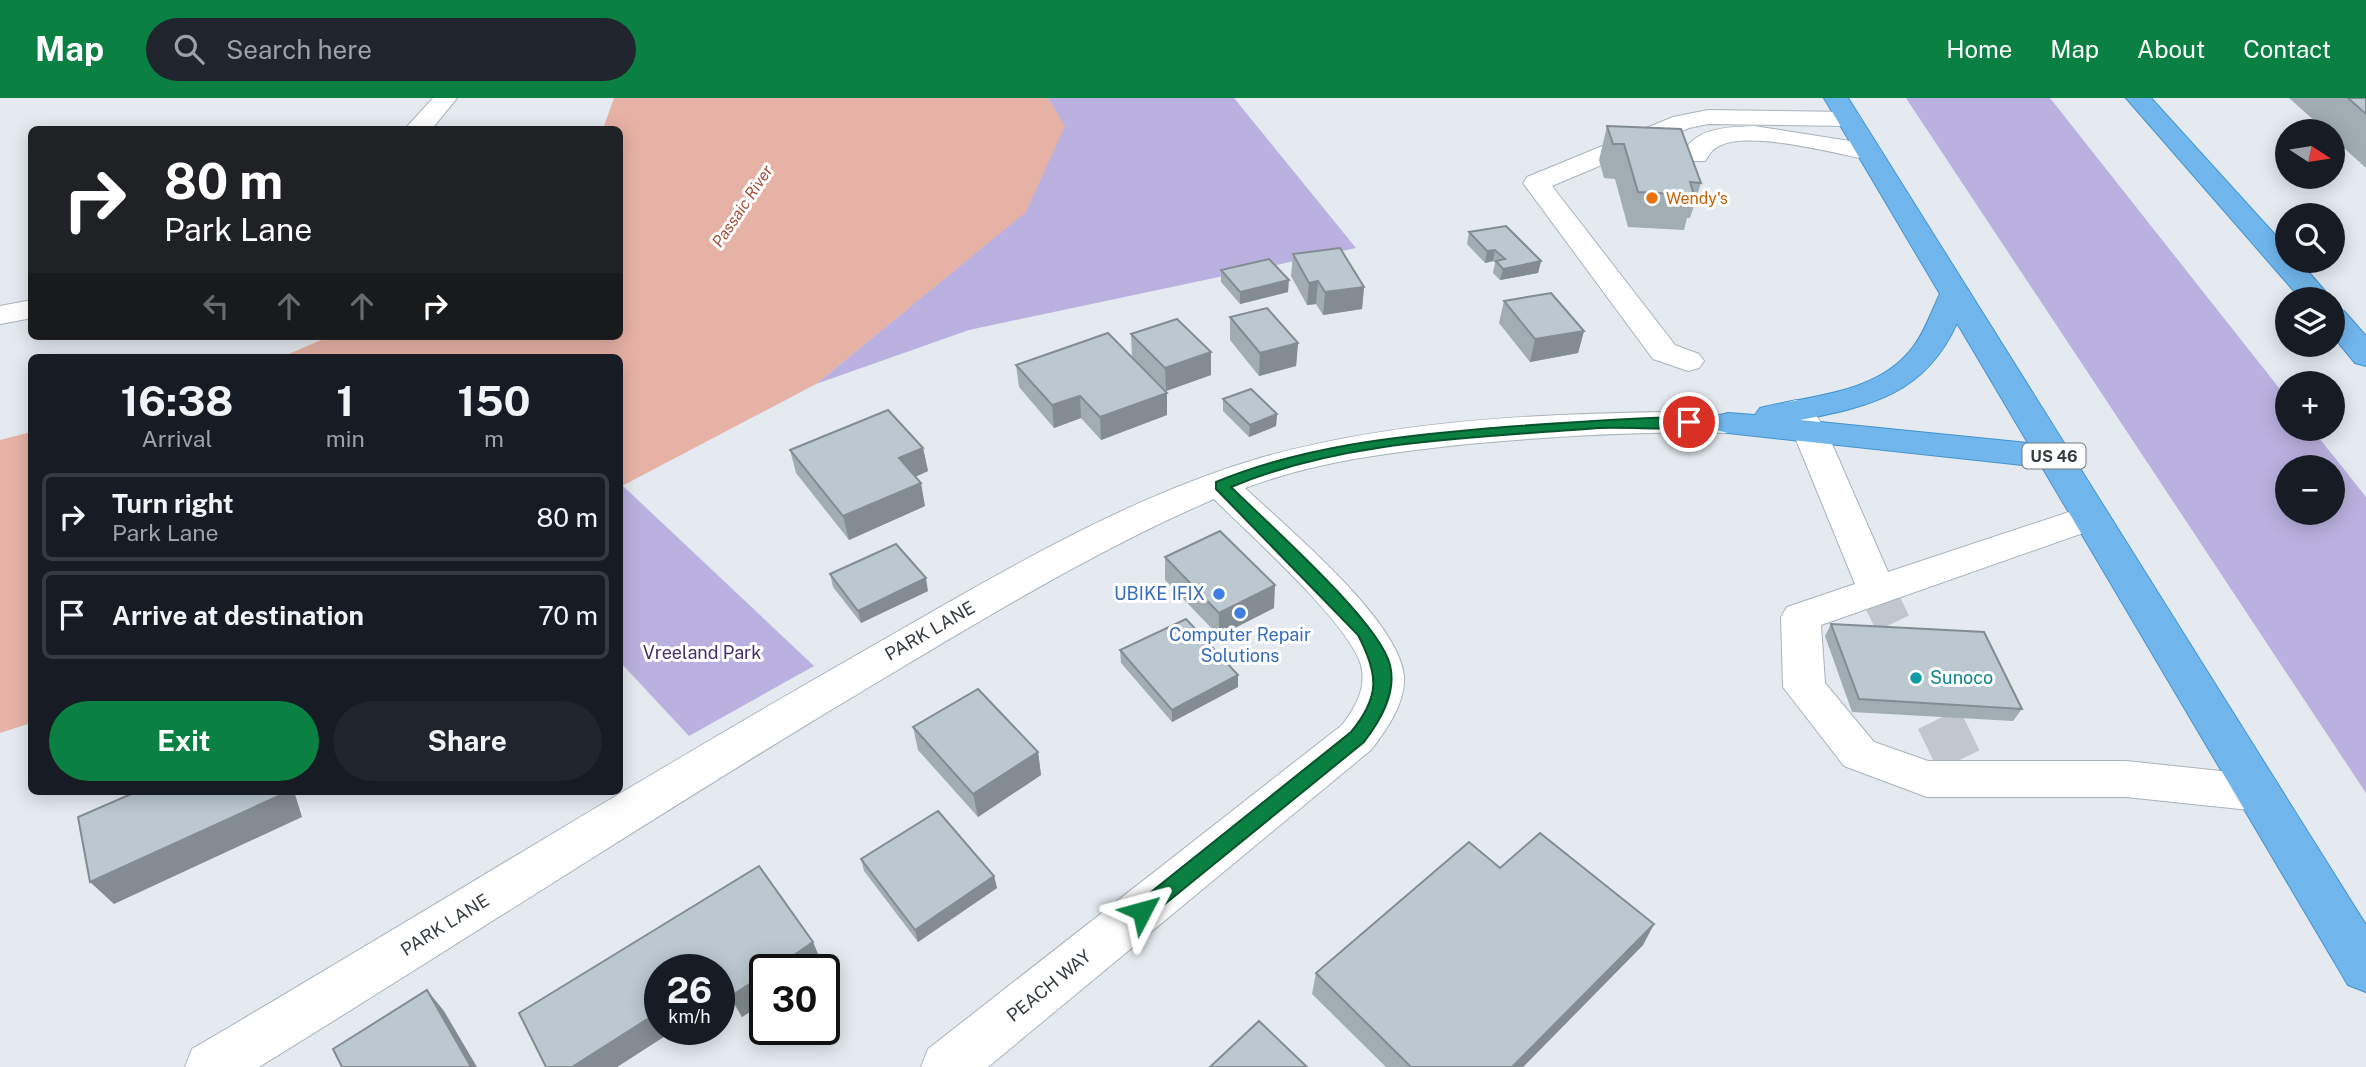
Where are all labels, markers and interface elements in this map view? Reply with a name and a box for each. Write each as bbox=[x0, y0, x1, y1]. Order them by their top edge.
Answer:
search box bbox=[146, 18, 636, 81]
text: Map bbox=[35, 30, 104, 68]
icon: search bbox=[170, 30, 208, 68]
text: Search here bbox=[226, 34, 372, 65]
text: Home bbox=[1946, 35, 2012, 63]
text: Map bbox=[2050, 35, 2099, 63]
text: About bbox=[2137, 35, 2205, 63]
text: Contact bbox=[2243, 35, 2331, 63]
north arrow bbox=[2275, 119, 2345, 189]
map controls bbox=[2275, 119, 2345, 525]
text: 80 m bbox=[164, 152, 283, 210]
icon: right bbox=[49, 154, 140, 245]
water label: Passaic River bbox=[708, 161, 777, 251]
place label: Wendy's bbox=[1666, 189, 1728, 208]
marker: Wendy's bbox=[1644, 190, 1660, 206]
button: search bbox=[2275, 203, 2345, 273]
text: Park Lane bbox=[164, 211, 312, 248]
icon: left bbox=[197, 287, 235, 325]
icon: ahead bbox=[270, 287, 308, 325]
icon: ahead bbox=[343, 287, 381, 325]
icon: right bbox=[416, 287, 454, 325]
button: layers bbox=[2275, 287, 2345, 357]
button: + bbox=[2275, 371, 2345, 441]
text: 16:38 bbox=[120, 376, 233, 425]
text: 1 bbox=[336, 376, 354, 425]
text: 150 bbox=[457, 376, 531, 425]
pin bbox=[1659, 392, 1719, 452]
icon: arrive bbox=[1670, 403, 1708, 441]
text: Arrival bbox=[141, 425, 212, 452]
text: min bbox=[326, 425, 365, 452]
text: m bbox=[484, 425, 504, 452]
road number: US 46 bbox=[2022, 444, 2086, 468]
button: − bbox=[2275, 455, 2345, 525]
text: Turn right bbox=[112, 488, 234, 519]
icon: right bbox=[53, 498, 91, 536]
text: 80 m bbox=[537, 502, 598, 533]
text: Park Lane bbox=[112, 519, 219, 546]
place label: UBIKE IFIX bbox=[1114, 583, 1205, 604]
marker: UBIKE IFIX bbox=[1211, 586, 1227, 602]
icon: arrive bbox=[53, 596, 91, 634]
street label: PARK LANE bbox=[881, 596, 978, 665]
text: Arrive at destination bbox=[112, 600, 364, 631]
text: 70 m bbox=[538, 600, 598, 631]
marker: Computer Repair Solutions bbox=[1232, 605, 1248, 621]
place label: Computer Repair Solutions bbox=[1169, 624, 1311, 666]
park label: Vreeland Park bbox=[643, 642, 761, 663]
place label: Sunoco bbox=[1930, 667, 1993, 688]
marker: Sunoco bbox=[1908, 670, 1924, 686]
button: Exit bbox=[49, 701, 319, 781]
button: Share bbox=[333, 701, 602, 781]
position arrow bbox=[1105, 874, 1179, 948]
street label: PARK LANE bbox=[397, 889, 493, 960]
street label: PEACH WAY bbox=[1002, 945, 1095, 1026]
speed limit sign: 30 bbox=[749, 954, 840, 1045]
text: 26 bbox=[667, 970, 712, 1011]
text: km/h bbox=[668, 1006, 711, 1027]

